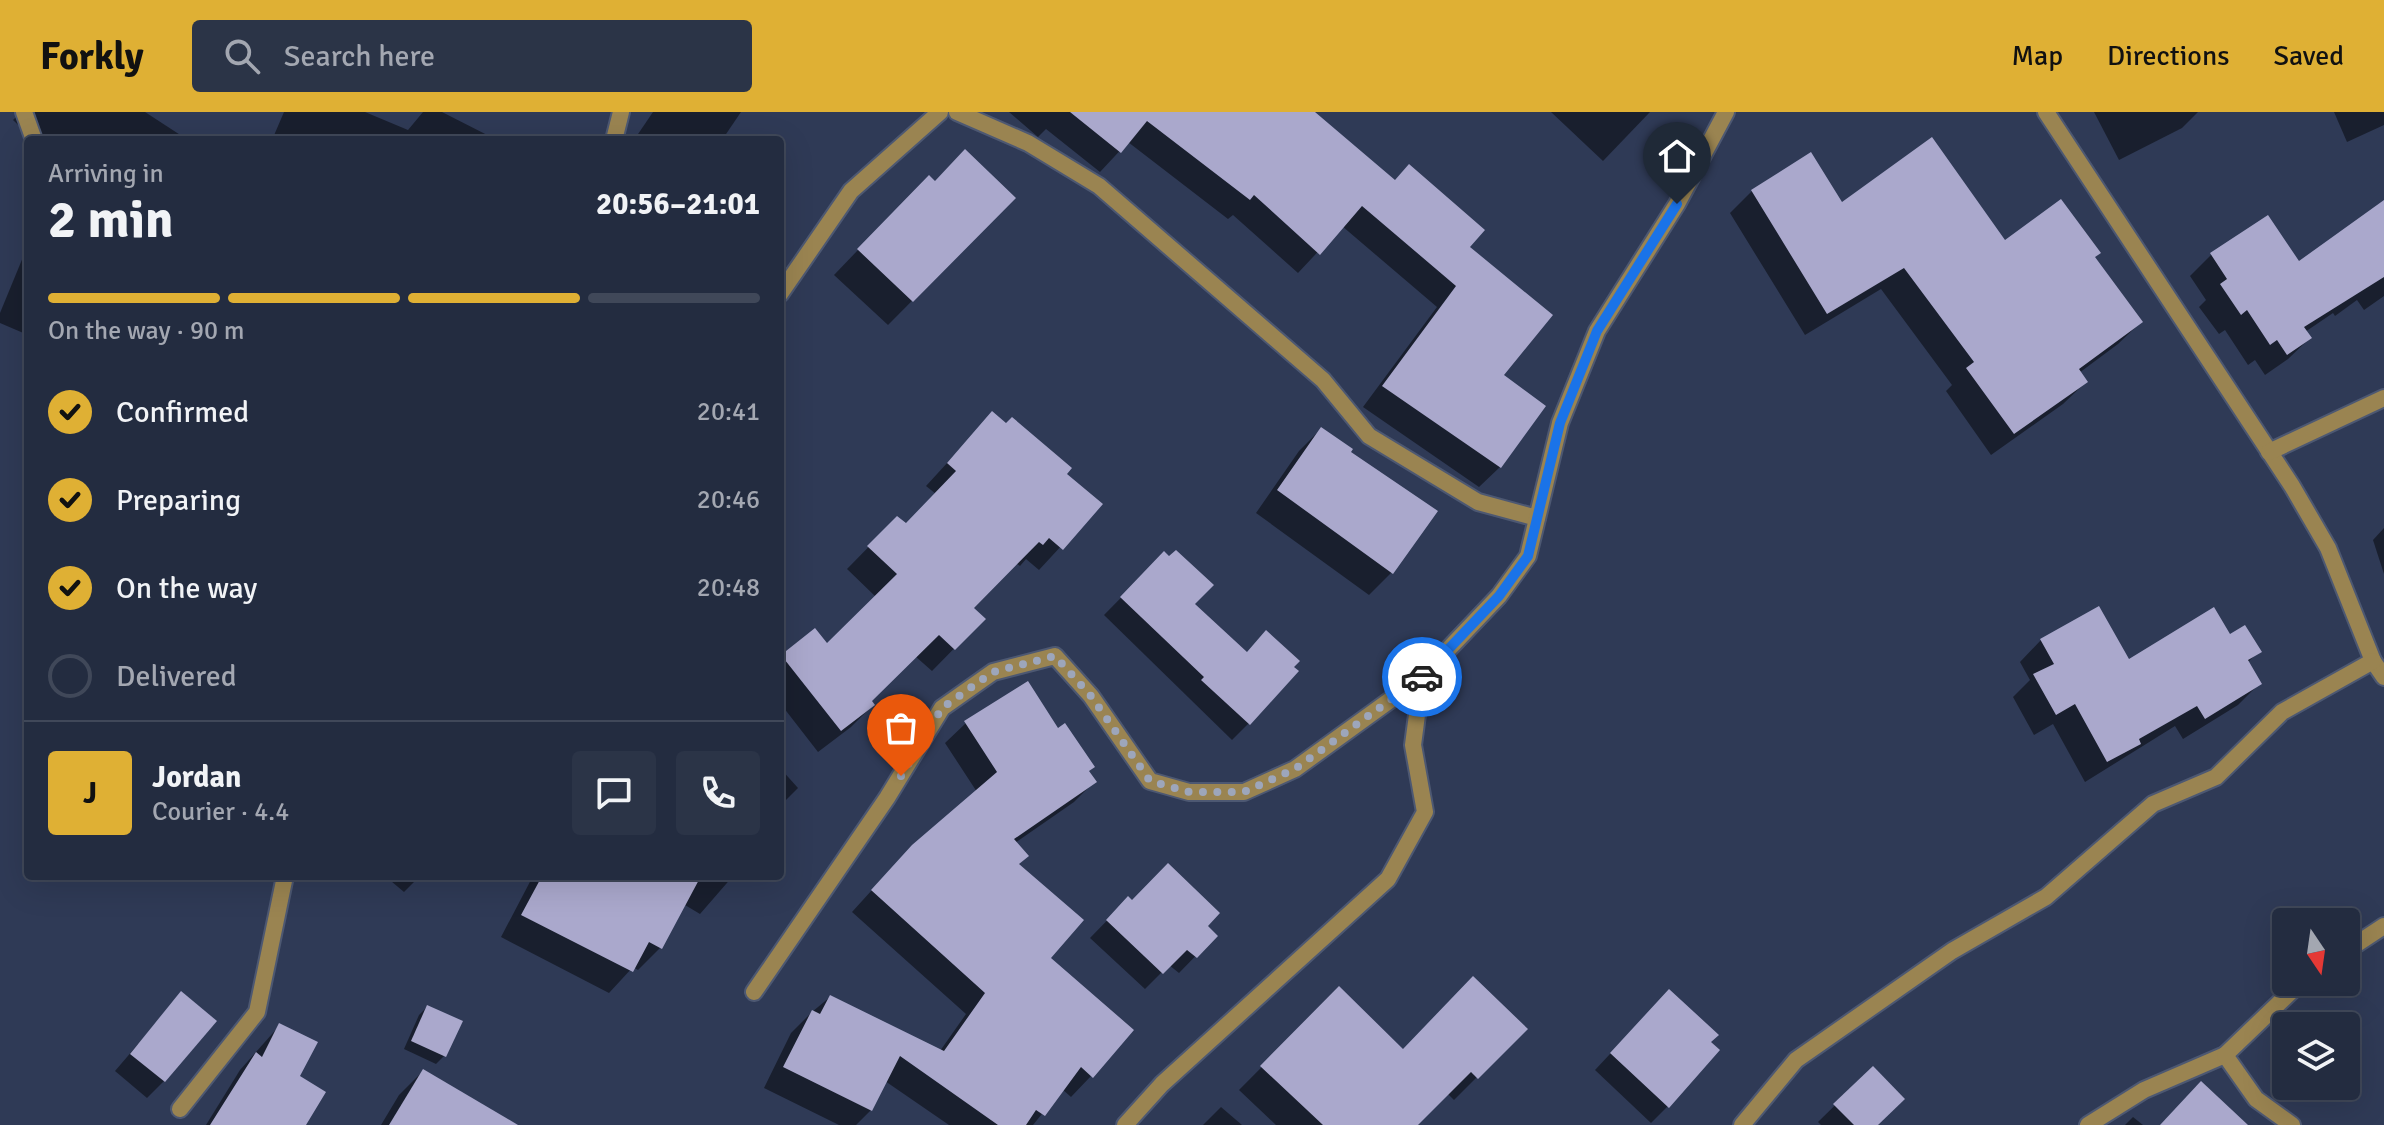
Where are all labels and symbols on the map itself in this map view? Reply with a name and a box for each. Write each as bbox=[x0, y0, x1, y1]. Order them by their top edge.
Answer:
pin bbox=[1643, 122, 1711, 204]
courier bbox=[1382, 637, 1462, 717]
pin bbox=[867, 694, 935, 776]
north arrow bbox=[2272, 908, 2360, 996]

